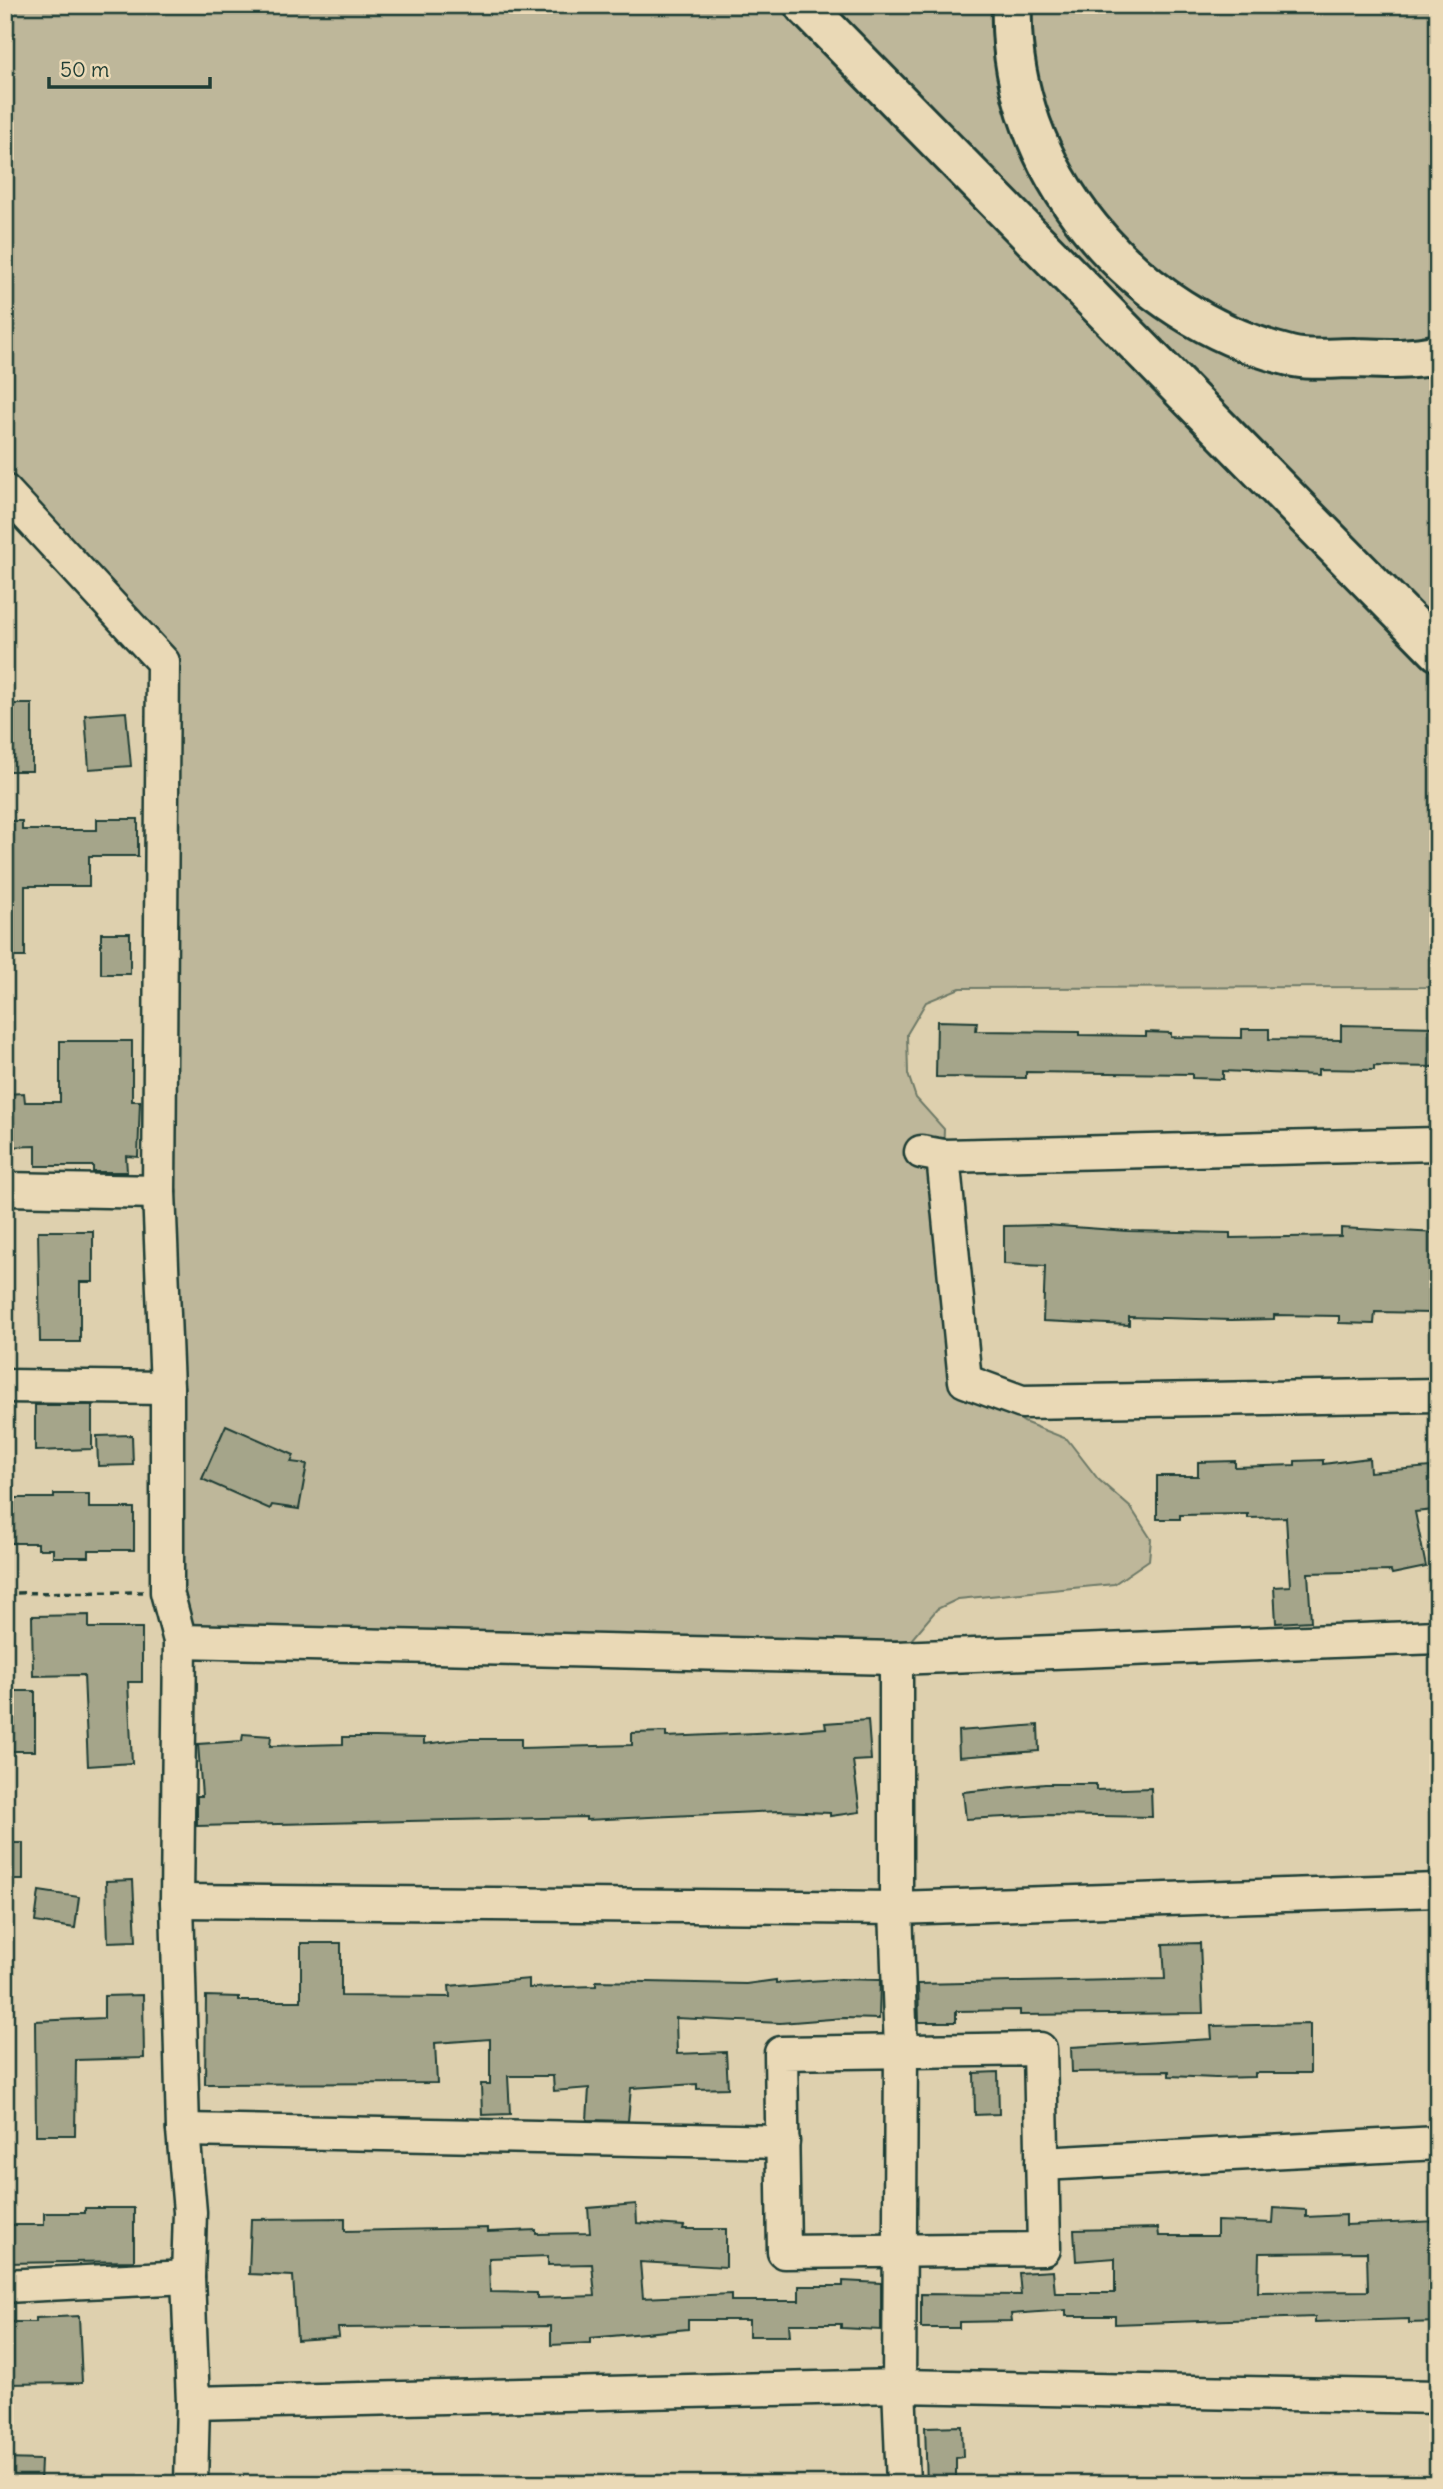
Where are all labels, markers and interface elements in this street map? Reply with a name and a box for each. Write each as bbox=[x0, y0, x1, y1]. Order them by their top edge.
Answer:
scale bar bbox=[49, 46, 210, 90]
text: 50 m bbox=[60, 56, 109, 83]

